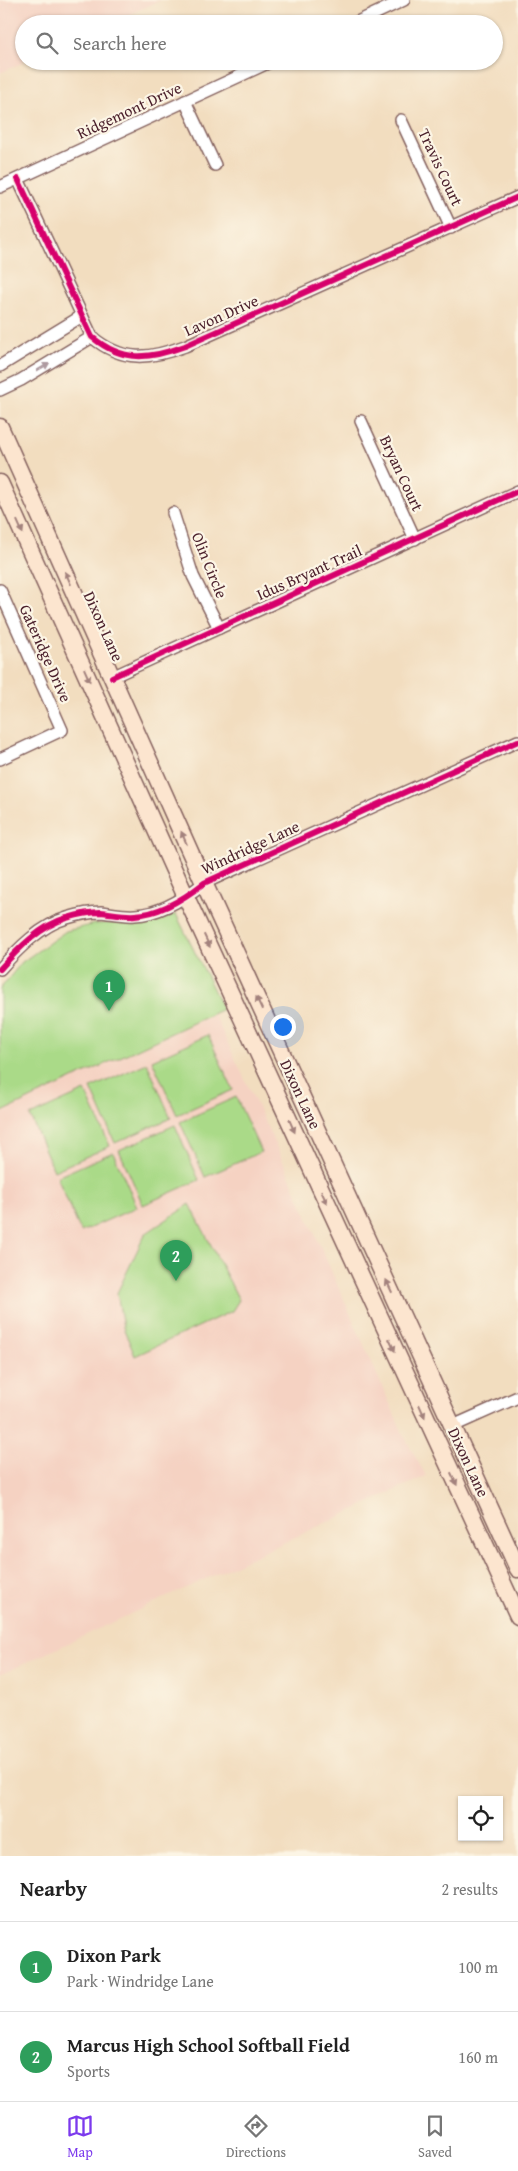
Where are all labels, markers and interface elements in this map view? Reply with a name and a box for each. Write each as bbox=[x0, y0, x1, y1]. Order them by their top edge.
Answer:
search box bbox=[15, 15, 503, 70]
icon: search bbox=[33, 29, 61, 57]
text: Search here bbox=[73, 29, 167, 57]
street label: Ridgemont Drive bbox=[73, 75, 185, 145]
street label: Travis Court bbox=[413, 124, 470, 210]
street label: Lavon Drive bbox=[180, 288, 262, 342]
one-way arrow bbox=[37, 363, 50, 372]
street label: Bryan Court bbox=[374, 431, 430, 515]
one-way arrow bbox=[16, 520, 24, 535]
street label: Olin Circle bbox=[186, 528, 234, 602]
street label: Idus Bryant Trail bbox=[252, 538, 366, 606]
one-way arrow bbox=[64, 571, 72, 585]
street label: Dixon Lane bbox=[78, 587, 130, 665]
street label: Gateridge Drive bbox=[14, 600, 78, 706]
one-way arrow bbox=[84, 668, 92, 682]
street label: Windridge Lane bbox=[197, 814, 303, 880]
one-way arrow bbox=[180, 831, 188, 845]
one-way arrow bbox=[203, 934, 211, 948]
pin: 1 bbox=[93, 970, 125, 1011]
one-way arrow bbox=[255, 996, 263, 1010]
your location bbox=[270, 1014, 296, 1040]
street label: Dixon Lane bbox=[274, 1055, 328, 1133]
one-way arrow bbox=[288, 1119, 296, 1133]
one-way arrow bbox=[321, 1190, 329, 1204]
pin: 2 bbox=[160, 1240, 192, 1281]
one-way arrow bbox=[385, 1279, 393, 1293]
one-way arrow bbox=[388, 1338, 396, 1352]
one-way arrow bbox=[418, 1404, 426, 1418]
street label: Dixon Lane bbox=[442, 1423, 496, 1501]
one-way arrow bbox=[450, 1472, 458, 1487]
map controls bbox=[458, 1796, 503, 1841]
button: locate bbox=[458, 1796, 503, 1841]
text: Nearby bbox=[20, 1873, 87, 1904]
text: 2 results bbox=[441, 1877, 498, 1901]
text: Dixon Park bbox=[67, 1941, 161, 1969]
text: 1 bbox=[32, 1955, 40, 1979]
text: 100 m bbox=[458, 1955, 498, 1979]
text: Park · Windridge Lane bbox=[67, 1969, 214, 1993]
text: Marcus High School Softball Field bbox=[67, 2031, 350, 2059]
text: 2 bbox=[32, 2045, 40, 2069]
text: 160 m bbox=[458, 2045, 498, 2069]
text: Sports bbox=[67, 2059, 110, 2083]
tab: Map bbox=[66, 2112, 94, 2162]
tab: Directions bbox=[226, 2112, 286, 2162]
tab: Saved bbox=[418, 2112, 452, 2162]

